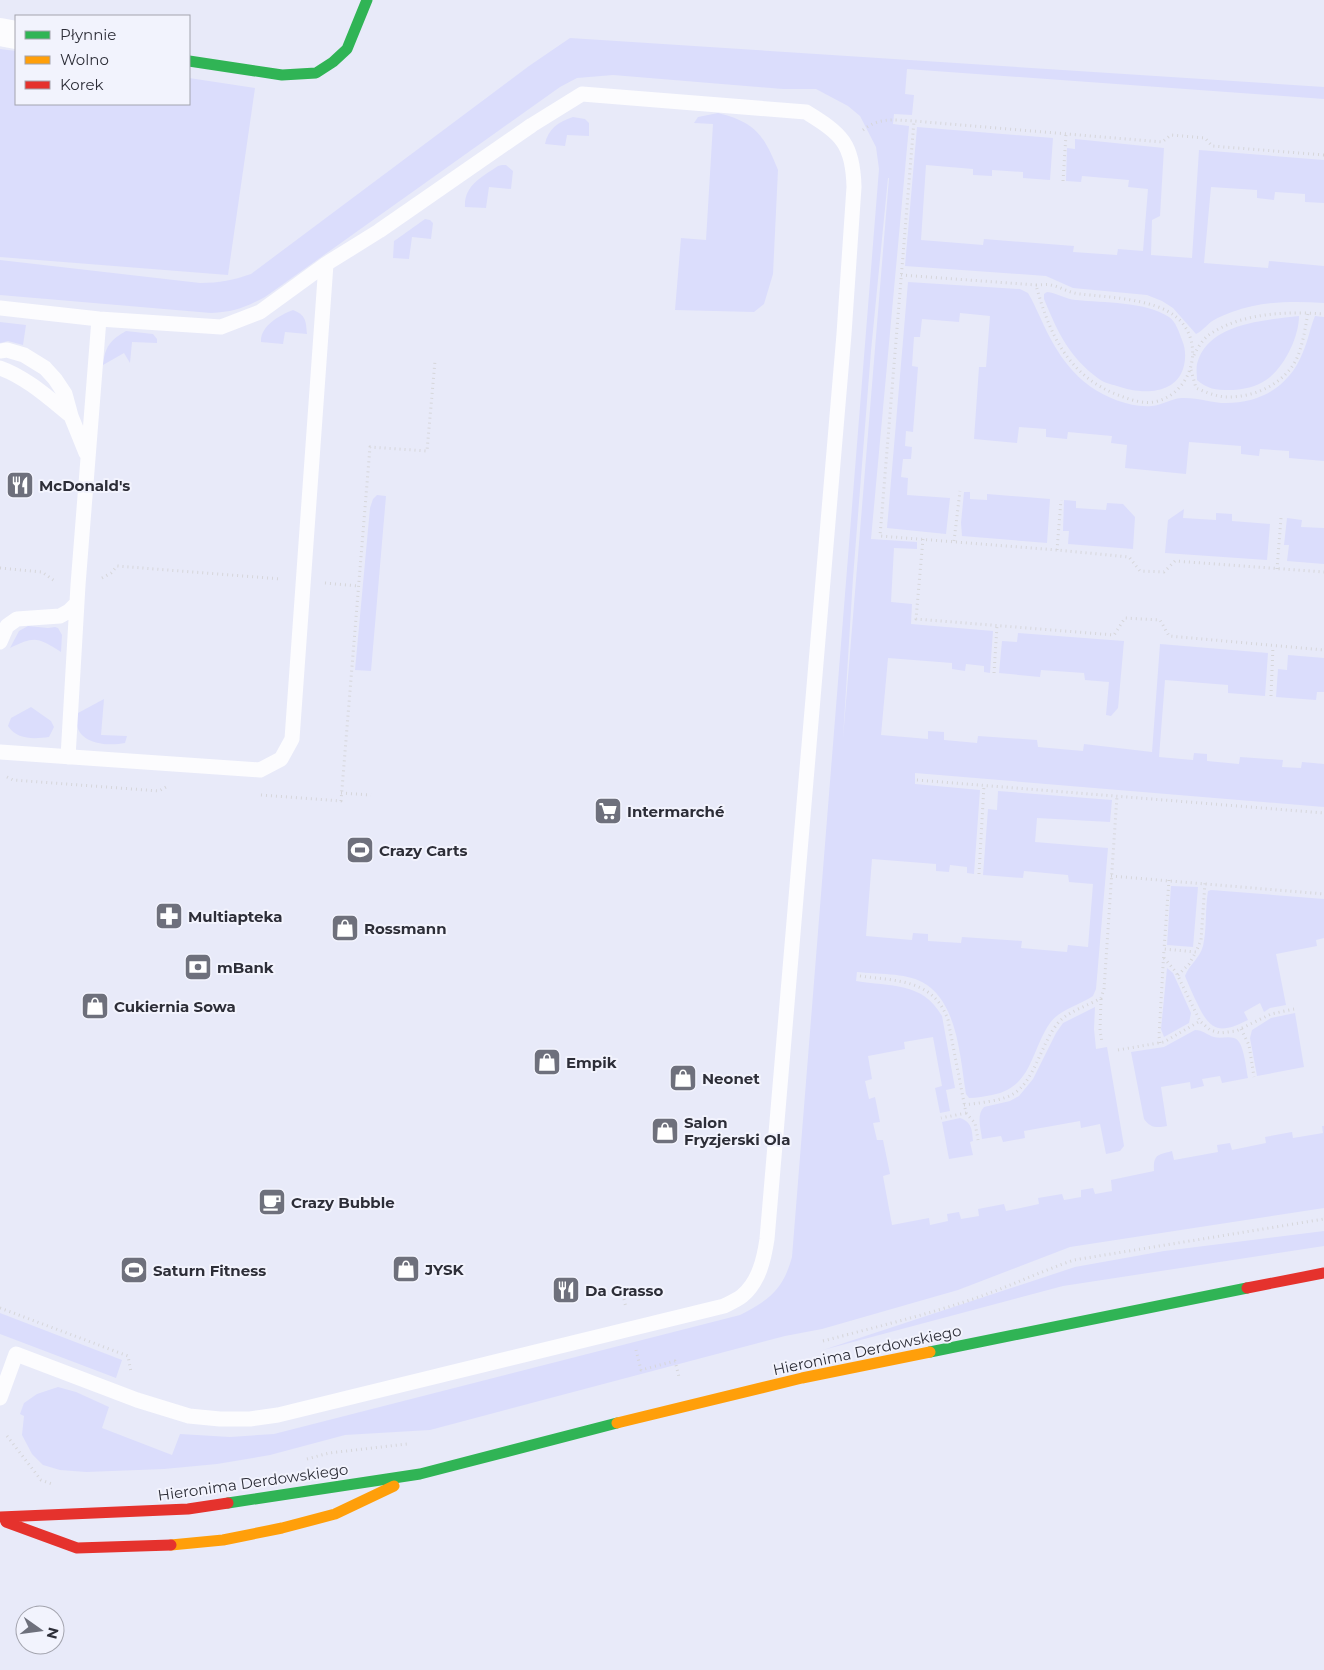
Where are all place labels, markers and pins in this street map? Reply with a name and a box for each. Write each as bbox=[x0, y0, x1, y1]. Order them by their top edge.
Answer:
restaurant icon: McDonald's bbox=[5, 470, 35, 500]
place label: McDonald's bbox=[39, 476, 130, 495]
supermarket icon: Intermarché bbox=[593, 796, 623, 826]
place label: Intermarché bbox=[627, 802, 724, 821]
sports icon: Crazy Carts bbox=[345, 835, 375, 865]
place label: Crazy Carts bbox=[379, 841, 467, 860]
pharmacy icon: Multiapteka bbox=[154, 901, 184, 931]
place label: Multiapteka bbox=[188, 907, 282, 926]
shop icon: Rossmann bbox=[330, 913, 360, 943]
place label: Rossmann bbox=[364, 919, 447, 938]
bank icon: mBank bbox=[183, 952, 213, 982]
place label: mBank bbox=[217, 958, 274, 977]
shop icon: Cukiernia Sowa bbox=[80, 991, 110, 1021]
place label: Cukiernia Sowa bbox=[114, 997, 236, 1016]
shop icon: Empik bbox=[532, 1047, 562, 1077]
place label: Empik bbox=[566, 1053, 617, 1072]
shop icon: Neonet bbox=[668, 1063, 698, 1093]
place label: Neonet bbox=[702, 1069, 760, 1088]
place label: Salon Fryzjerski Ola bbox=[684, 1113, 790, 1149]
shop icon: Salon Fryzjerski Ola bbox=[650, 1116, 680, 1146]
cafe icon: Crazy Bubble bbox=[257, 1187, 287, 1217]
place label: Crazy Bubble bbox=[291, 1193, 395, 1212]
shop icon: JYSK bbox=[391, 1254, 421, 1284]
sports icon: Saturn Fitness bbox=[119, 1255, 149, 1285]
place label: JYSK bbox=[424, 1260, 464, 1279]
place label: Saturn Fitness bbox=[153, 1261, 266, 1280]
restaurant icon: Da Grasso bbox=[551, 1275, 581, 1305]
place label: Da Grasso bbox=[585, 1281, 664, 1300]

